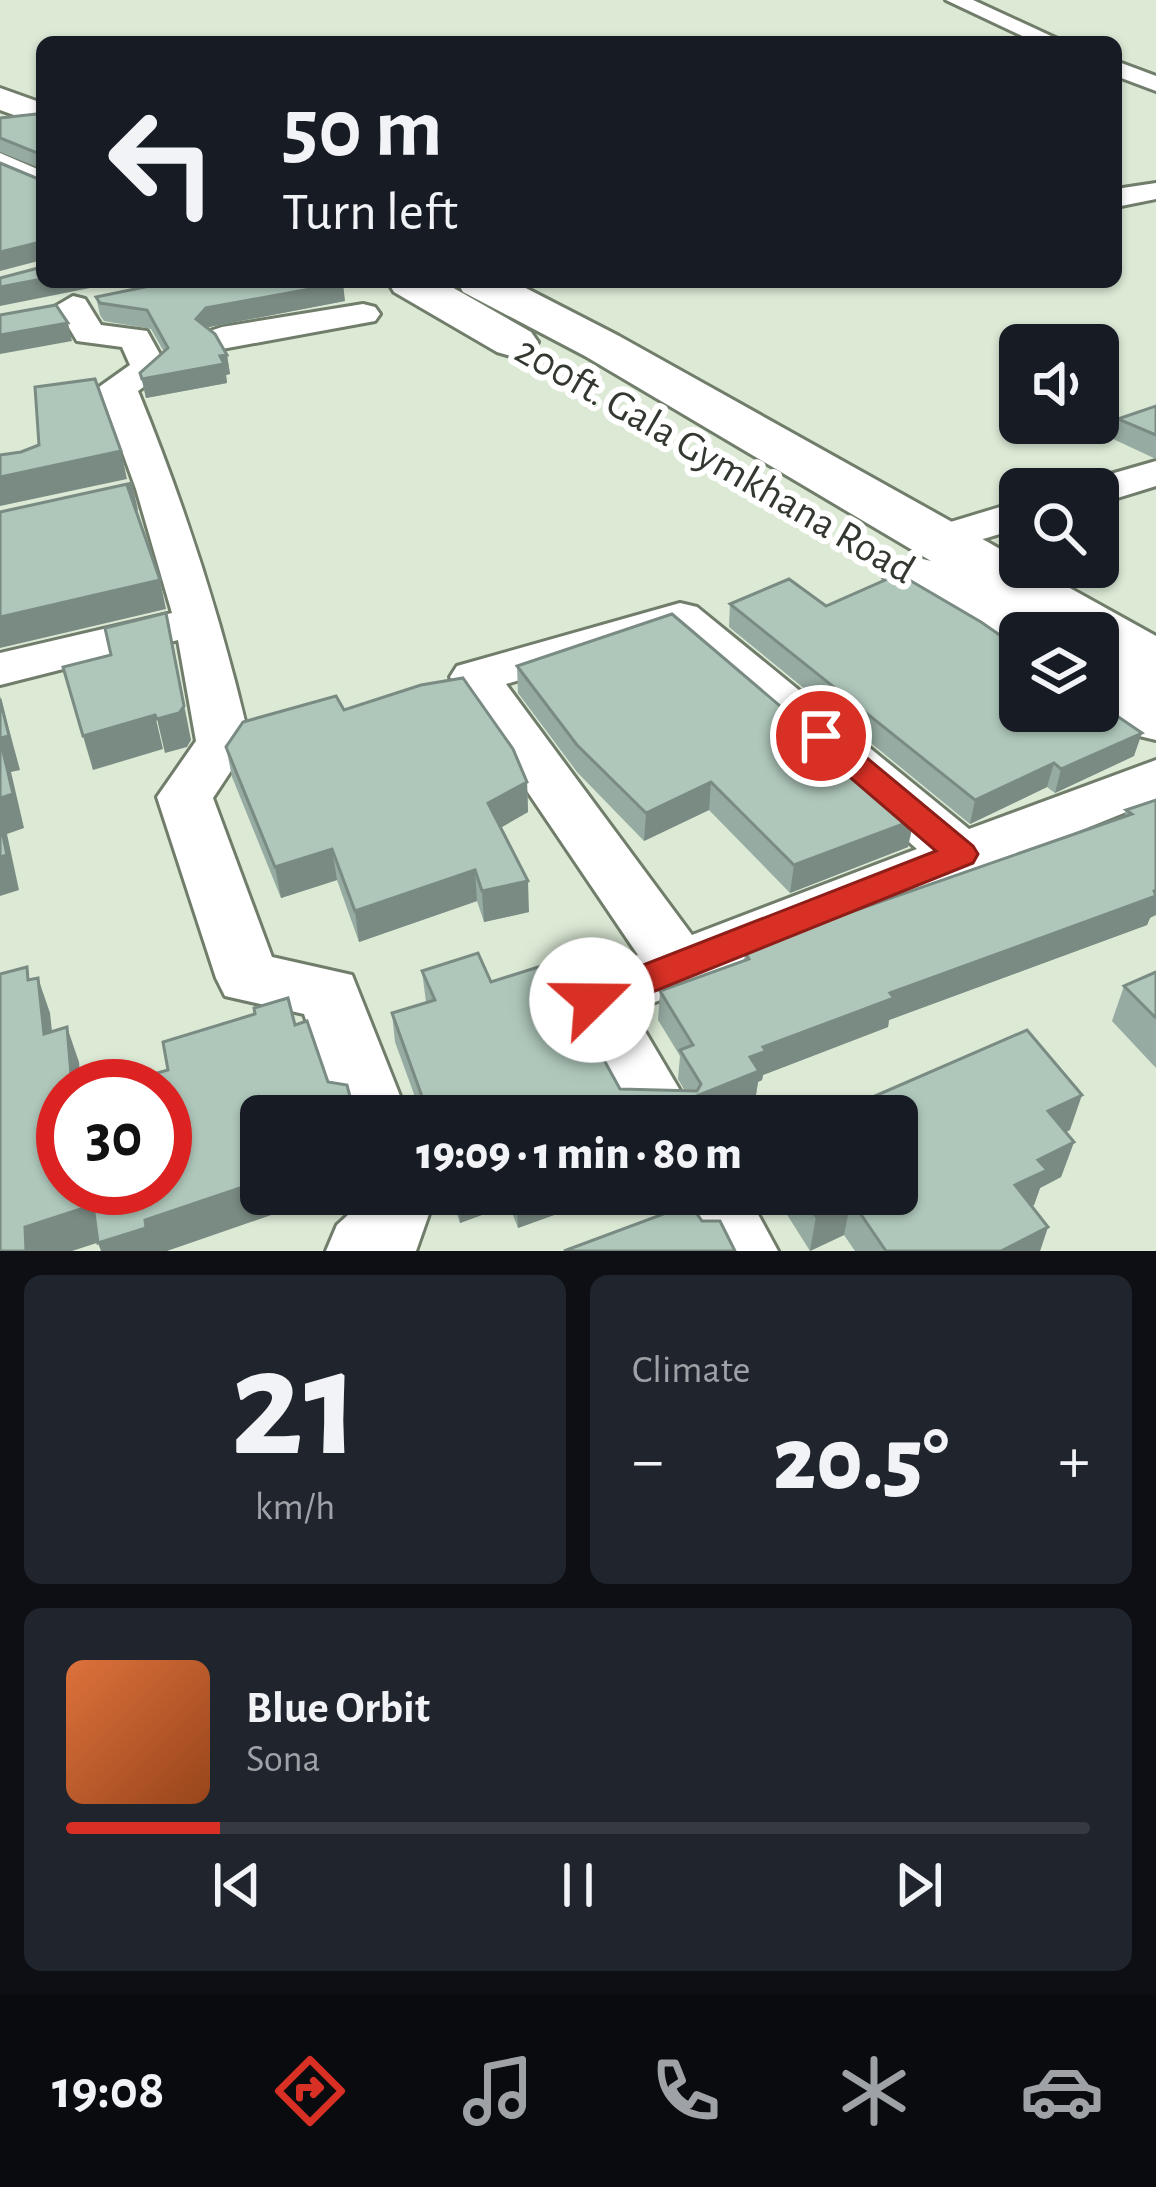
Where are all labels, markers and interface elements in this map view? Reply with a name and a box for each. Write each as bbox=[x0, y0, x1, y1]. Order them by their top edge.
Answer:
icon: left bbox=[84, 84, 240, 240]
text: 50 m bbox=[282, 88, 443, 172]
text: Turn left bbox=[282, 186, 458, 240]
map controls bbox=[999, 324, 1119, 732]
button: sound bbox=[999, 324, 1119, 444]
street label: 200ft. Gala Gymkhana Road bbox=[508, 328, 922, 592]
button: search bbox=[999, 468, 1119, 588]
button: layers bbox=[999, 612, 1119, 732]
pin bbox=[770, 685, 872, 787]
icon: arrive bbox=[788, 703, 854, 769]
position arrow bbox=[529, 937, 655, 1063]
speed limit sign: 30 bbox=[36, 1059, 192, 1215]
text: 19:09 · 1 min · 80 m bbox=[416, 1132, 742, 1177]
text: 21 bbox=[230, 1328, 360, 1484]
text: Climate bbox=[632, 1351, 750, 1390]
text: 20.5° bbox=[773, 1416, 949, 1506]
text: − bbox=[632, 1428, 664, 1494]
text: + bbox=[1058, 1428, 1090, 1494]
text: km/h bbox=[255, 1488, 335, 1527]
text: Blue Orbit bbox=[246, 1686, 430, 1731]
text: Sona bbox=[246, 1740, 321, 1779]
icon: previous bbox=[204, 1852, 270, 1918]
icon: pause bbox=[545, 1852, 611, 1918]
icon: next bbox=[886, 1852, 952, 1918]
icon: directions bbox=[268, 2049, 352, 2133]
icon: music bbox=[456, 2049, 540, 2133]
icon: phone bbox=[644, 2049, 728, 2133]
icon: climate bbox=[832, 2049, 916, 2133]
icon: car bbox=[1020, 2049, 1104, 2133]
text: 19:08 bbox=[52, 2064, 165, 2118]

